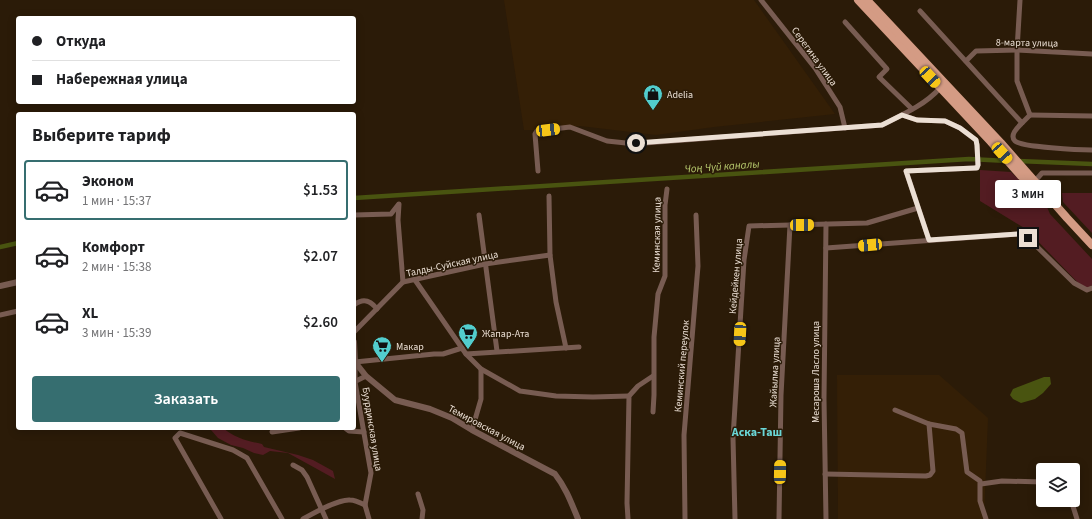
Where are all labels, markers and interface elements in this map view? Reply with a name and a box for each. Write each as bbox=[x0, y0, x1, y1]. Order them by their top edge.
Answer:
street label: Серегина улица bbox=[788, 24, 840, 89]
text: Откуда bbox=[56, 31, 106, 52]
street label: 8-марта улица bbox=[996, 35, 1058, 51]
car bbox=[917, 64, 943, 90]
text: Набережная улица bbox=[56, 69, 188, 90]
shop icon: Adelia bbox=[642, 83, 664, 111]
place label: Adelia bbox=[667, 88, 693, 102]
text: Выберите тариф bbox=[32, 123, 171, 148]
car bbox=[535, 123, 561, 137]
route start bbox=[627, 134, 645, 152]
car bbox=[990, 140, 1014, 166]
water label: Чоң Чүй каналы bbox=[684, 156, 760, 177]
text: Эконом bbox=[82, 171, 134, 192]
icon: car bbox=[34, 172, 70, 208]
text: $1.53 bbox=[303, 180, 338, 201]
callout: 3 мин bbox=[995, 180, 1061, 208]
text: 3 мин bbox=[1012, 185, 1044, 203]
text: 1 мин · 15:37 bbox=[82, 192, 151, 210]
street label: Кеминская улица bbox=[649, 197, 665, 273]
car bbox=[790, 219, 814, 231]
route end bbox=[1019, 229, 1037, 247]
text: Комфорт bbox=[82, 237, 145, 258]
icon: car bbox=[34, 238, 70, 274]
street label: Кейдейкен улица bbox=[726, 238, 746, 314]
car bbox=[858, 238, 882, 252]
text: $2.07 bbox=[303, 246, 338, 267]
street label: Талды-Суйская улица bbox=[405, 247, 500, 281]
text: 2 мин · 15:38 bbox=[82, 258, 151, 276]
text: XL bbox=[82, 303, 98, 324]
icon: car bbox=[34, 304, 70, 340]
text: $2.60 bbox=[303, 312, 338, 333]
street label: Кеминский переулок bbox=[671, 319, 693, 413]
street label: Месароша Ласло улица bbox=[809, 321, 823, 423]
supermarket icon: Жапар-Ата bbox=[457, 322, 479, 350]
car bbox=[733, 322, 747, 346]
text: 3 мин · 15:39 bbox=[82, 324, 151, 342]
place label: Жапар-Ата bbox=[482, 327, 529, 341]
supermarket icon: Макар bbox=[371, 335, 393, 363]
street label: Жайылма улица bbox=[766, 336, 784, 408]
place label: Макар bbox=[396, 340, 424, 354]
button: Заказать bbox=[32, 376, 340, 422]
street label: Буурдинская улица bbox=[358, 386, 386, 472]
street label: Темировская улица bbox=[445, 402, 528, 454]
district label: Аска-Таш bbox=[731, 424, 782, 441]
car bbox=[774, 460, 786, 484]
map controls bbox=[1036, 463, 1080, 507]
button: layers bbox=[1036, 463, 1080, 507]

